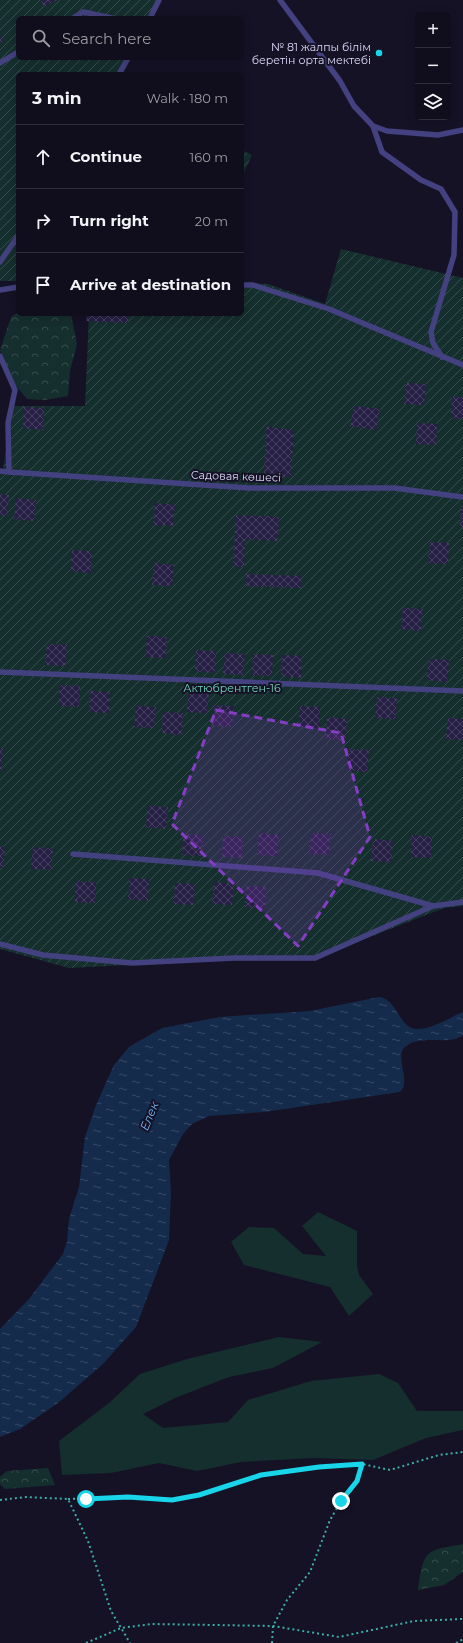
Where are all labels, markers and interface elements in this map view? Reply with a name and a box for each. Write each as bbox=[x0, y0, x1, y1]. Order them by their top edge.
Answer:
map controls bbox=[415, 12, 451, 120]
button: + bbox=[415, 12, 451, 48]
search box bbox=[16, 16, 244, 60]
icon: search bbox=[30, 27, 52, 49]
text: Search here bbox=[62, 29, 151, 48]
place label: № 81 жалпы білім беретін орта мектебі bbox=[252, 40, 371, 67]
marker: № 81 жалпы білім беретін орта мектебі bbox=[374, 48, 384, 58]
button: − bbox=[415, 48, 451, 84]
button: layers bbox=[415, 84, 451, 120]
text: 3 min bbox=[32, 88, 82, 108]
text: Walk · 180 m bbox=[146, 90, 228, 106]
icon: ahead bbox=[32, 146, 54, 168]
text: Continue bbox=[70, 147, 142, 166]
text: 160 m bbox=[190, 149, 228, 165]
icon: right bbox=[32, 210, 54, 232]
text: Turn right bbox=[70, 211, 149, 230]
text: 20 m bbox=[195, 213, 228, 229]
icon: arrive bbox=[32, 274, 54, 296]
text: Arrive at destination bbox=[70, 275, 231, 294]
street label: Садовая көшесі bbox=[191, 467, 281, 485]
park label: Актюбрентген-16 bbox=[183, 681, 281, 695]
water label: Елек bbox=[136, 1098, 162, 1133]
route start bbox=[77, 1490, 95, 1508]
route end bbox=[332, 1492, 350, 1510]

